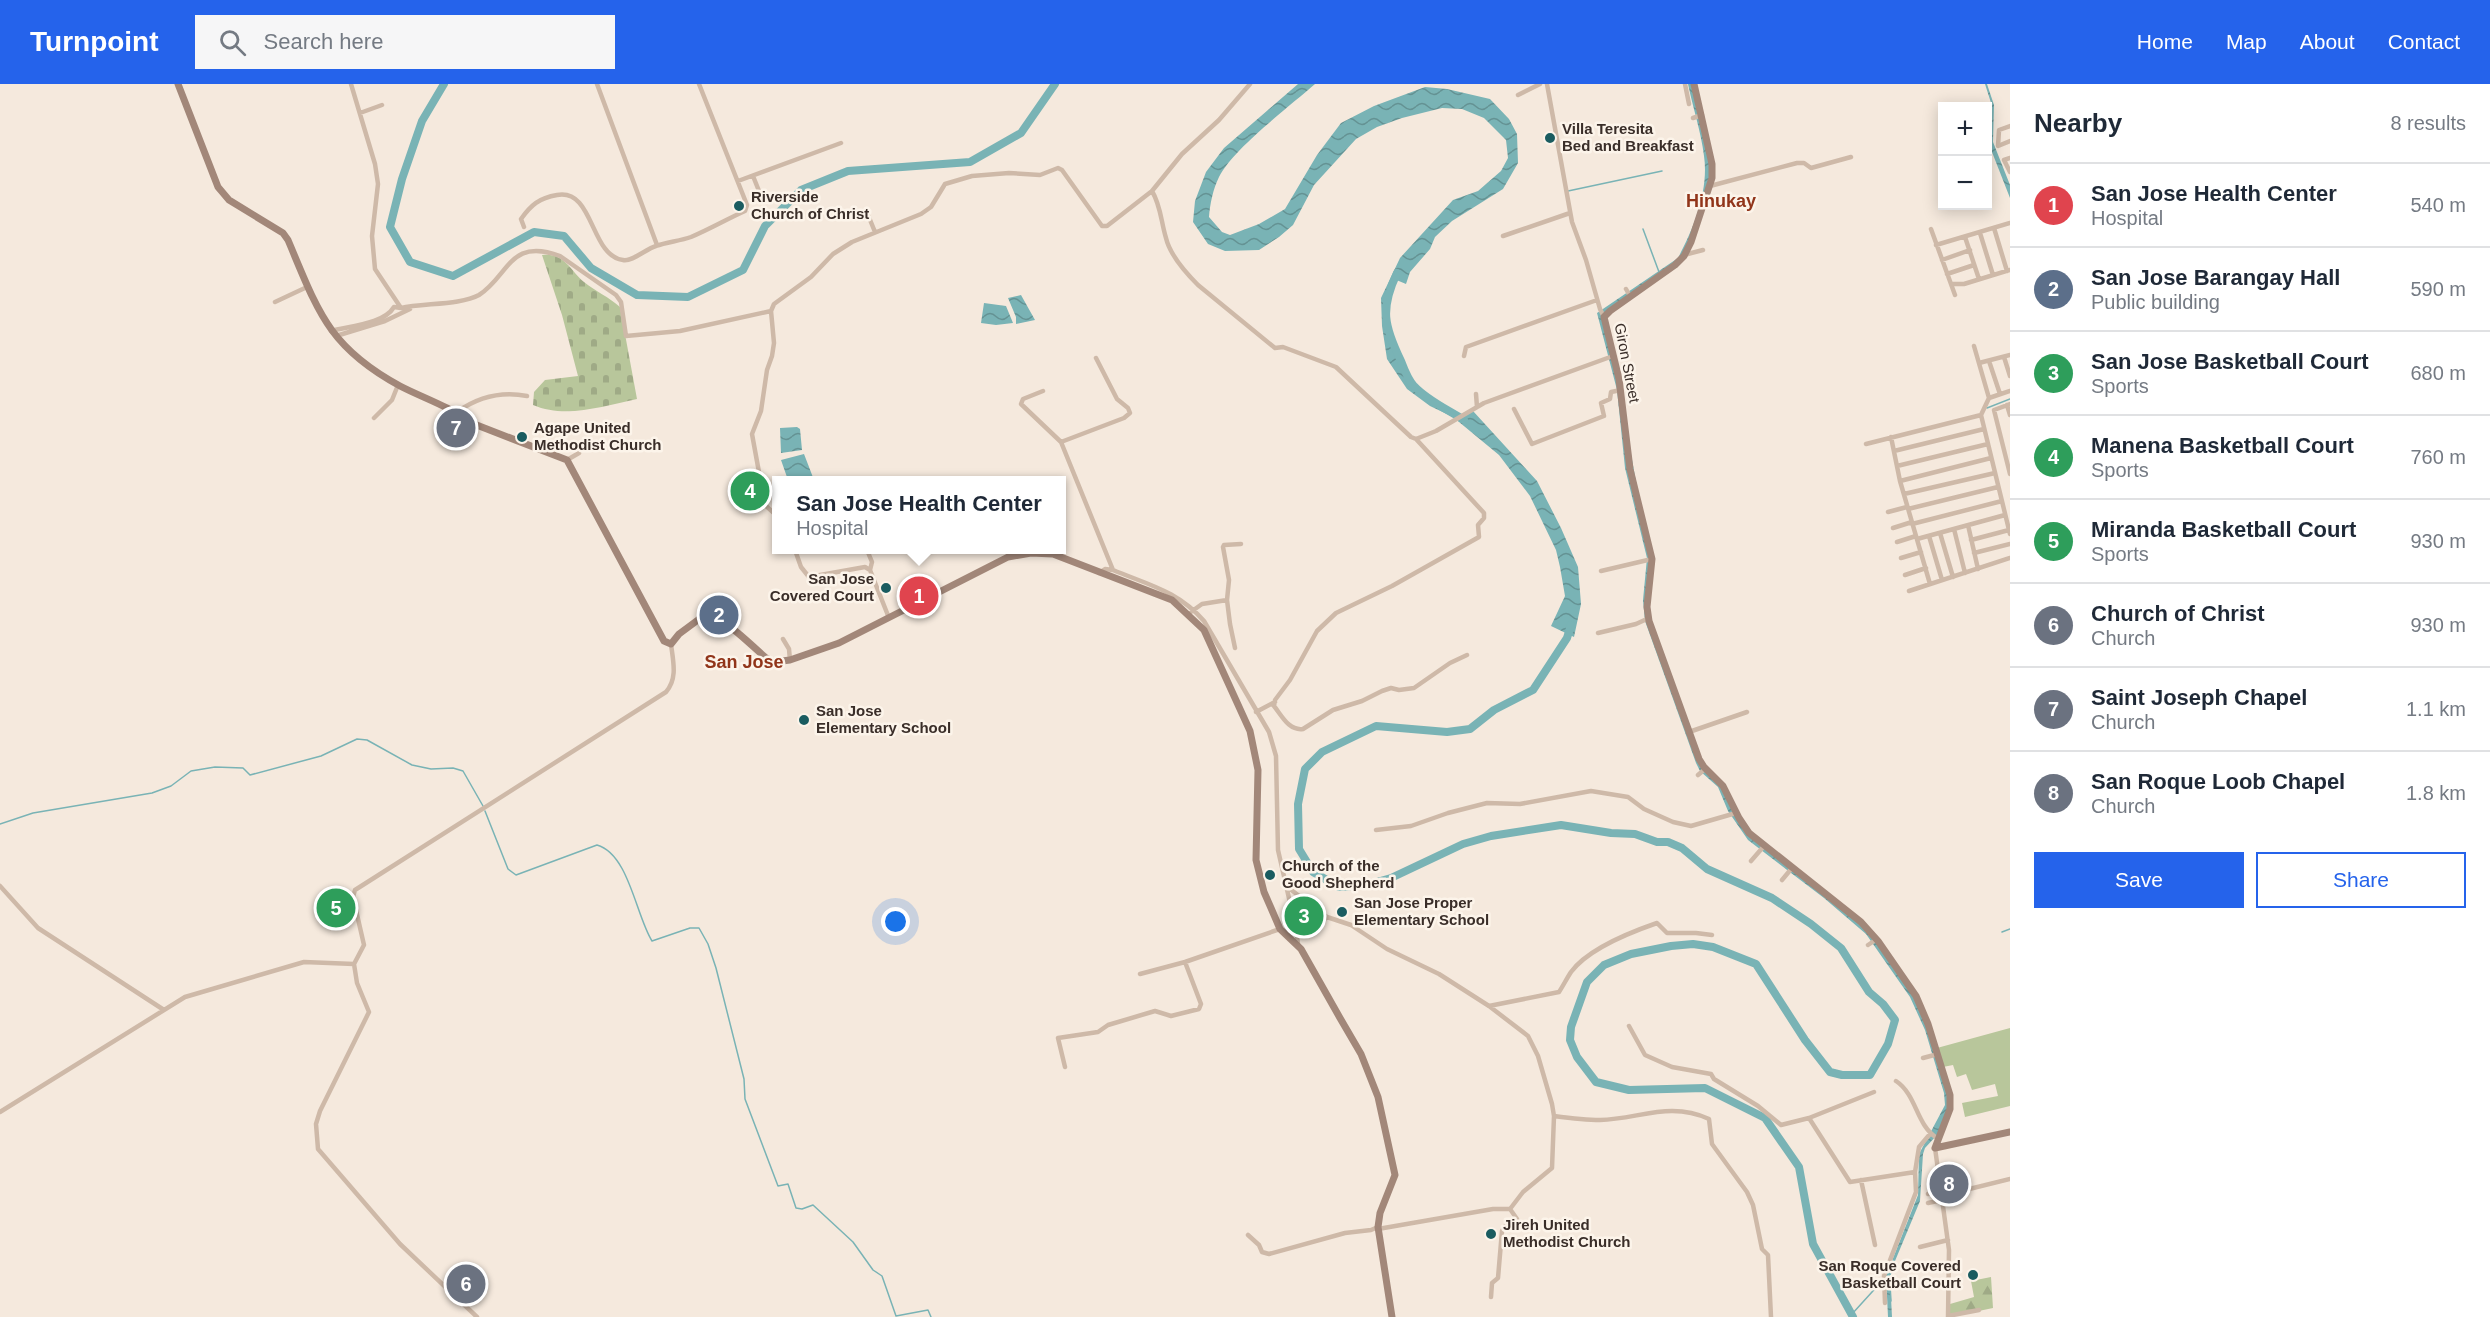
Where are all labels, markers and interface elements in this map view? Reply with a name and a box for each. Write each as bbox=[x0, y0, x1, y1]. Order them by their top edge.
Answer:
search box bbox=[195, 15, 615, 69]
text: Turnpoint bbox=[30, 26, 159, 57]
icon: search bbox=[216, 26, 249, 59]
text: Search here bbox=[264, 29, 383, 54]
text: Home bbox=[2137, 30, 2193, 53]
text: Map bbox=[2226, 30, 2267, 53]
text: About bbox=[2300, 30, 2355, 53]
text: Contact bbox=[2388, 30, 2460, 53]
map controls bbox=[1938, 102, 1992, 210]
button: + bbox=[1938, 102, 1992, 156]
text: Nearby bbox=[2034, 108, 2122, 138]
text: 8 results bbox=[2390, 112, 2466, 134]
place label: Villa Teresita Bed and Breakfast bbox=[1562, 120, 1694, 154]
marker: Villa Teresita Bed and Breakfast bbox=[1543, 131, 1557, 145]
button: − bbox=[1938, 156, 1992, 210]
text: San Jose Health Center bbox=[2091, 181, 2337, 206]
place label: Riverside Church of Christ bbox=[751, 188, 869, 222]
district label: Hinukay bbox=[1686, 191, 1756, 211]
text: 1 bbox=[2048, 194, 2059, 216]
text: 540 m bbox=[2410, 194, 2466, 216]
marker: Riverside Church of Christ bbox=[732, 199, 746, 213]
text: Hospital bbox=[2091, 207, 2163, 229]
text: San Jose Barangay Hall bbox=[2091, 265, 2340, 290]
text: 2 bbox=[2048, 278, 2059, 300]
text: 590 m bbox=[2410, 278, 2466, 300]
text: Public building bbox=[2091, 291, 2220, 313]
street label: Giron Street bbox=[1611, 322, 1644, 405]
text: San Jose Basketball Court bbox=[2091, 349, 2369, 374]
text: 3 bbox=[2048, 362, 2059, 384]
text: 680 m bbox=[2410, 362, 2466, 384]
text: Sports bbox=[2091, 375, 2149, 397]
pin: 7 bbox=[436, 406, 476, 450]
place label: Agape United Methodist Church bbox=[534, 419, 662, 453]
marker: Agape United Methodist Church bbox=[515, 430, 529, 444]
text: Manena Basketball Court bbox=[2091, 433, 2354, 458]
text: 4 bbox=[2048, 446, 2059, 468]
text: 760 m bbox=[2410, 446, 2466, 468]
text: Sports bbox=[2091, 459, 2149, 481]
pin: 4 bbox=[730, 468, 770, 514]
popup bbox=[772, 476, 1066, 554]
text: San Jose Health Center bbox=[796, 491, 1042, 516]
text: Hospital bbox=[796, 517, 868, 539]
text: Miranda Basketball Court bbox=[2091, 517, 2356, 542]
text: 5 bbox=[2048, 530, 2059, 552]
text: 930 m bbox=[2410, 530, 2466, 552]
text: Sports bbox=[2091, 543, 2149, 565]
place label: San Jose Covered Court bbox=[770, 570, 874, 604]
pin: 1 bbox=[900, 574, 938, 618]
marker: San Jose Covered Court bbox=[879, 581, 893, 595]
pin: 2 bbox=[700, 592, 738, 638]
text: Church of Christ bbox=[2091, 601, 2265, 626]
text: 6 bbox=[2048, 614, 2059, 636]
text: 930 m bbox=[2410, 614, 2466, 636]
text: Church bbox=[2091, 627, 2155, 649]
district label: San Jose bbox=[704, 652, 784, 672]
text: Saint Joseph Chapel bbox=[2091, 685, 2307, 710]
text: 7 bbox=[2048, 698, 2059, 720]
text: 1.1 km bbox=[2406, 698, 2466, 720]
place label: San Jose Elementary School bbox=[816, 702, 951, 736]
text: Church bbox=[2091, 711, 2155, 733]
marker: San Jose Elementary School bbox=[797, 713, 811, 727]
text: San Roque Loob Chapel bbox=[2091, 769, 2345, 794]
text: 8 bbox=[2048, 782, 2059, 804]
text: 1.8 km bbox=[2406, 782, 2466, 804]
text: Church bbox=[2091, 795, 2155, 817]
button: Save bbox=[2034, 852, 2244, 908]
button: Share bbox=[2256, 852, 2466, 908]
place label: Church of the Good Shepherd bbox=[1282, 857, 1395, 891]
marker: Church of the Good Shepherd bbox=[1263, 868, 1277, 882]
pin: 5 bbox=[316, 886, 356, 930]
pin: 3 bbox=[1284, 894, 1324, 938]
place label: San Jose Proper Elementary School bbox=[1354, 894, 1489, 928]
marker: San Jose Proper Elementary School bbox=[1335, 905, 1349, 919]
your location bbox=[881, 907, 910, 936]
pin: 8 bbox=[1930, 1162, 1968, 1206]
place label: Jireh United Methodist Church bbox=[1503, 1216, 1631, 1250]
marker: Jireh United Methodist Church bbox=[1484, 1227, 1498, 1241]
place label: San Roque Covered Basketball Court bbox=[1818, 1257, 1961, 1291]
pin: 6 bbox=[446, 1262, 486, 1306]
marker: San Roque Covered Basketball Court bbox=[1966, 1268, 1980, 1282]

